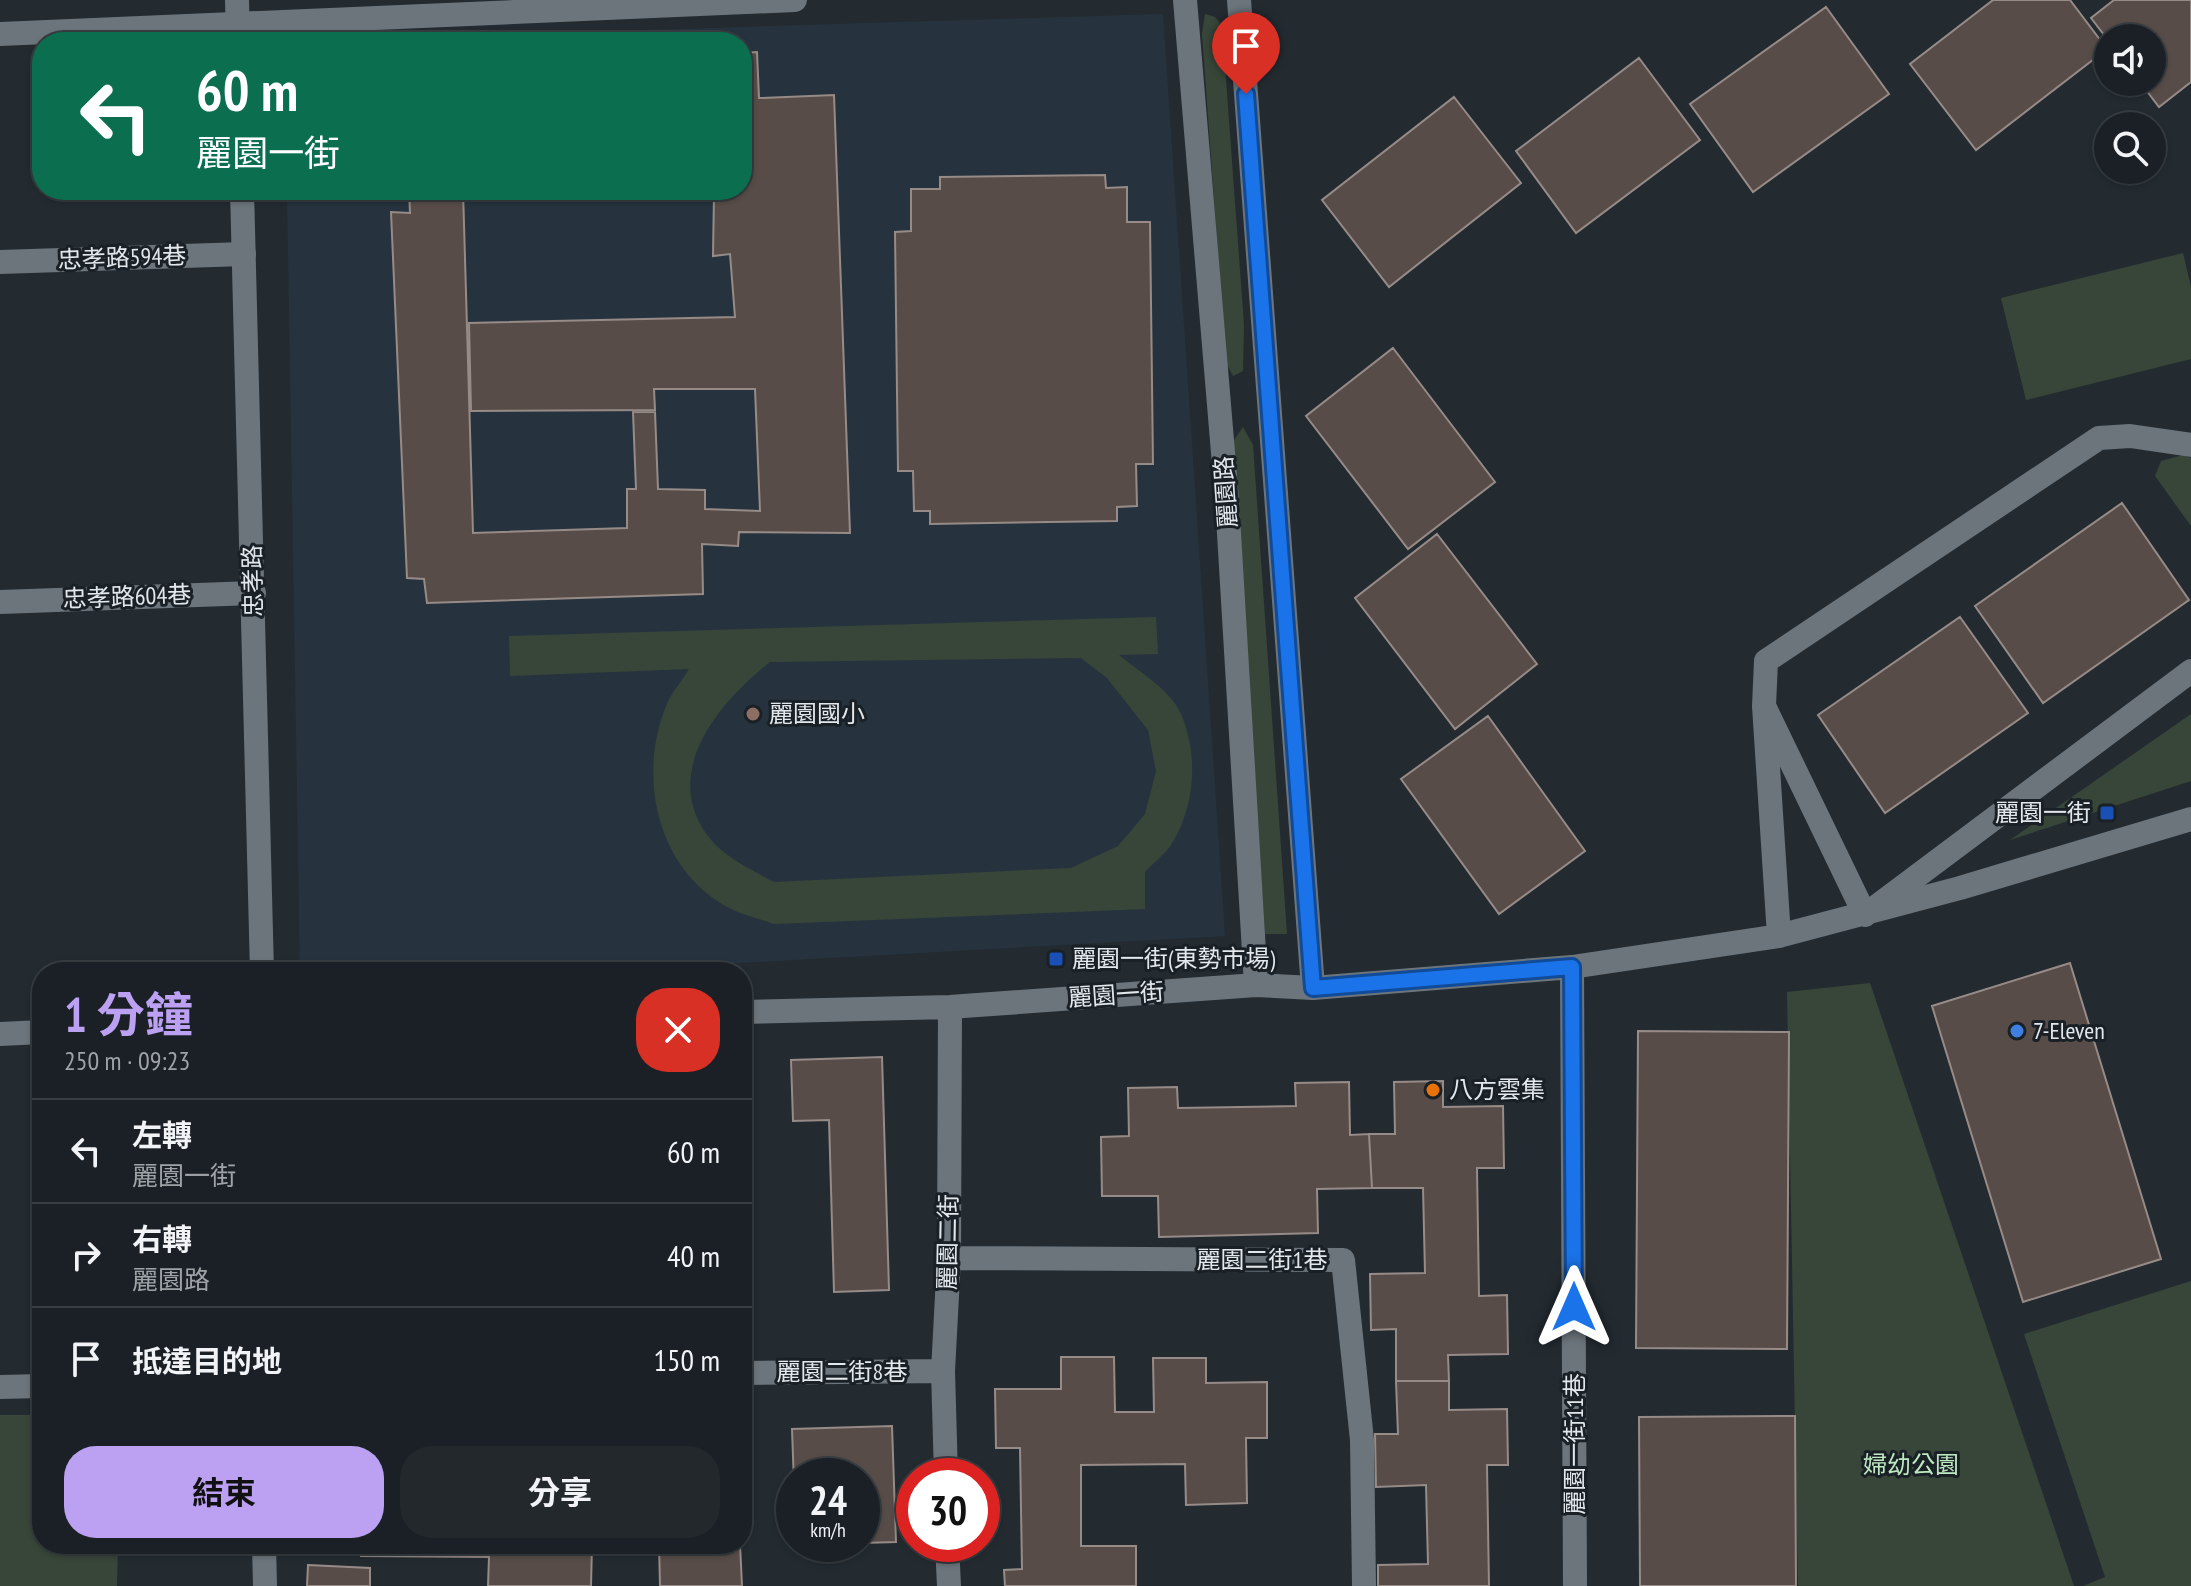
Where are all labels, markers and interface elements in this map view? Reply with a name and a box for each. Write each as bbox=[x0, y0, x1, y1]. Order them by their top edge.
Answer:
pin bbox=[1212, 12, 1280, 94]
icon: arrive bbox=[1224, 24, 1268, 68]
map controls bbox=[2094, 24, 2166, 184]
button: sound bbox=[2094, 24, 2166, 96]
text: 60 m bbox=[196, 54, 298, 126]
icon: left bbox=[64, 64, 168, 168]
button: search bbox=[2094, 112, 2166, 184]
text: 麗園一街 bbox=[196, 129, 340, 176]
street label: 忠孝路594巷 bbox=[57, 240, 187, 275]
street label: 麗園路 bbox=[1208, 455, 1243, 529]
street label: 忠孝路 bbox=[236, 545, 269, 617]
street label: 忠孝路604巷 bbox=[62, 579, 192, 614]
place label: 麗園國小 bbox=[769, 698, 865, 729]
marker: 麗園國小 bbox=[744, 705, 762, 723]
place label: 麗園一街 bbox=[1995, 797, 2091, 828]
marker: 麗園一街 bbox=[2098, 804, 2116, 822]
place label: 麗園一街(東勢市場) bbox=[1072, 943, 1276, 974]
marker: 麗園一街(東勢市場) bbox=[1047, 950, 1065, 968]
street label: 麗園一街 bbox=[1067, 976, 1165, 1013]
text: 1 分鐘 bbox=[64, 983, 193, 1045]
button: close bbox=[636, 988, 720, 1072]
place label: 7-Eleven bbox=[2033, 1015, 2105, 1046]
marker: 7-Eleven bbox=[2008, 1022, 2026, 1040]
text: 250 m · 09:23 bbox=[64, 1044, 190, 1077]
place label: 八方雲集 bbox=[1449, 1074, 1545, 1105]
marker: 八方雲集 bbox=[1424, 1081, 1442, 1099]
text: 左轉 bbox=[132, 1115, 192, 1154]
icon: left bbox=[64, 1129, 108, 1173]
text: 60 m bbox=[667, 1132, 720, 1171]
text: 麗園一街 bbox=[132, 1159, 236, 1192]
street label: 麗園二街 bbox=[931, 1194, 964, 1290]
text: 右轉 bbox=[132, 1219, 192, 1258]
icon: right bbox=[64, 1233, 108, 1277]
text: 40 m bbox=[667, 1236, 720, 1275]
street label: 麗園二街1巷 bbox=[1197, 1244, 1327, 1275]
text: 麗園路 bbox=[132, 1263, 210, 1296]
position arrow bbox=[1532, 1265, 1616, 1349]
icon: arrive bbox=[64, 1337, 108, 1381]
text: 150 m bbox=[654, 1340, 720, 1379]
text: 抵達目的地 bbox=[132, 1341, 282, 1380]
street label: 麗園二街8巷 bbox=[777, 1356, 907, 1387]
street label: 麗園一街11巷 bbox=[1559, 1373, 1590, 1515]
button: 結束 bbox=[64, 1446, 384, 1538]
button: 分享 bbox=[400, 1446, 720, 1538]
park label: 婦幼公園 bbox=[1863, 1449, 1959, 1480]
speed limit sign: 30 bbox=[896, 1458, 1000, 1562]
text: 24 bbox=[809, 1474, 847, 1526]
text: km/h bbox=[810, 1517, 846, 1543]

